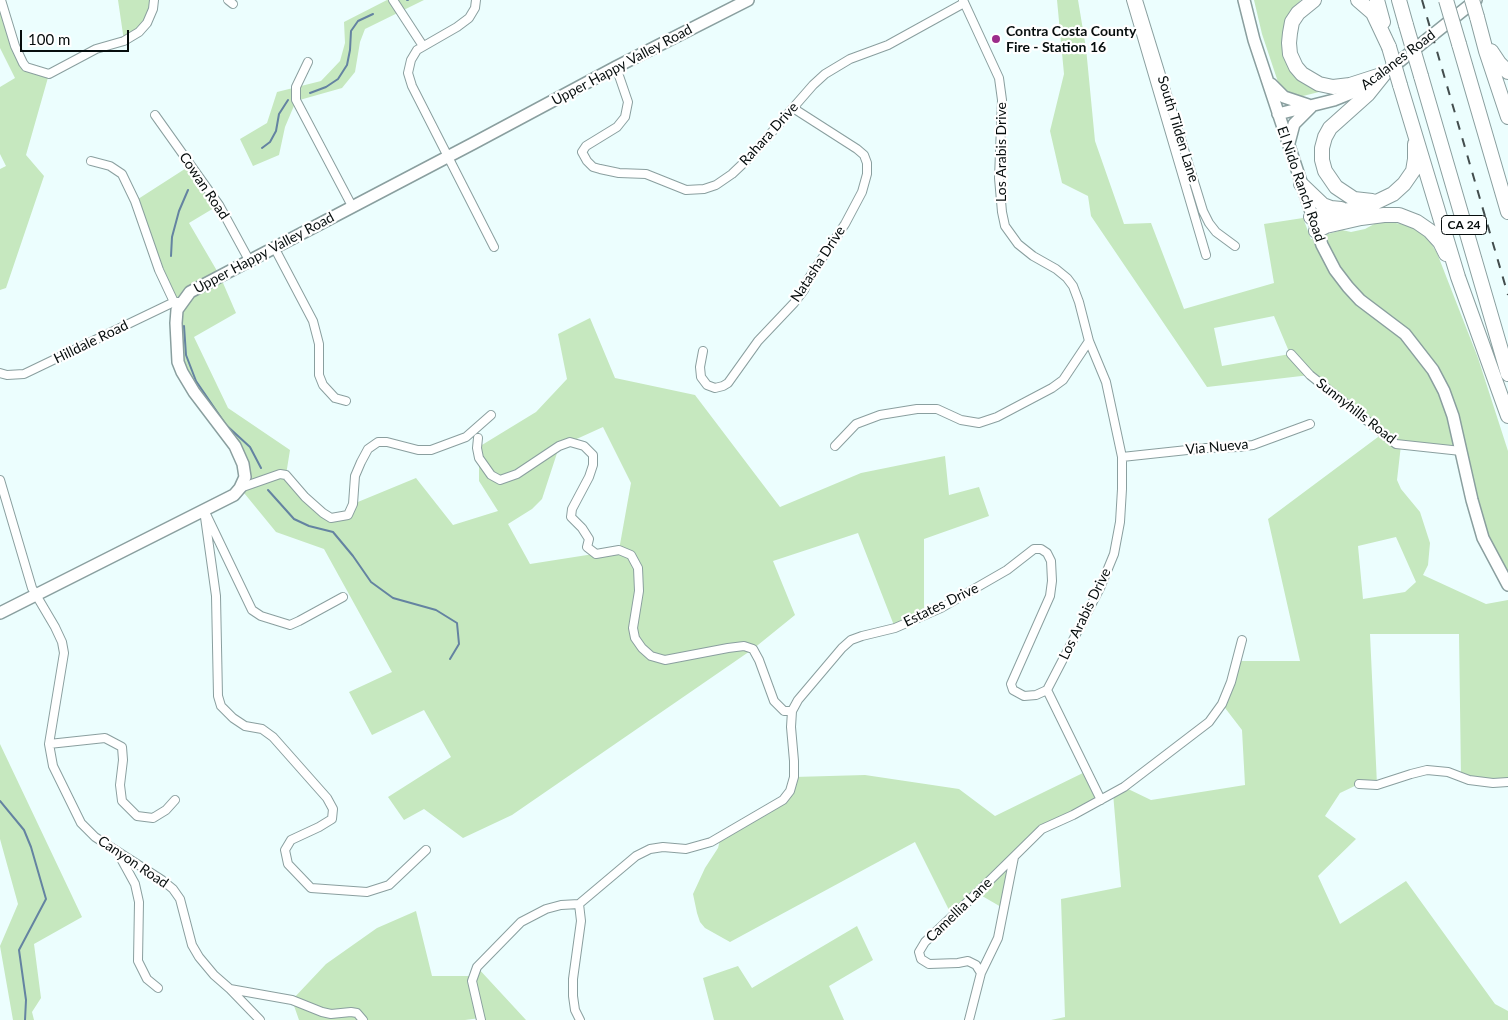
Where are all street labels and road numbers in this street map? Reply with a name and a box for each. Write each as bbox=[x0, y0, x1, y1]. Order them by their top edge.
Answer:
street label: Upper Happy Valley Road bbox=[549, 21, 695, 109]
street label: Acalanes Road bbox=[1357, 26, 1439, 94]
street label: South Tilden Lane bbox=[1154, 74, 1202, 184]
street label: Rahara Drive bbox=[736, 99, 802, 169]
street label: Los Arabis Drive bbox=[993, 102, 1009, 202]
street label: El Nido Ranch Road bbox=[1273, 124, 1329, 244]
street label: Cowan Road bbox=[175, 149, 233, 223]
street label: Upper Happy Valley Road bbox=[191, 209, 337, 297]
road number: CA 24 bbox=[1442, 216, 1486, 234]
street label: Natasha Drive bbox=[787, 223, 849, 305]
street label: Hilldale Road bbox=[51, 317, 131, 367]
street label: Sunnyhills Road bbox=[1313, 375, 1399, 447]
street label: Via Nueva bbox=[1185, 436, 1249, 458]
street label: Los Arabis Drive bbox=[1056, 565, 1114, 663]
street label: Estates Drive bbox=[901, 580, 981, 630]
street label: Canyon Road bbox=[95, 832, 171, 892]
street label: Camellia Lane bbox=[923, 874, 995, 946]

